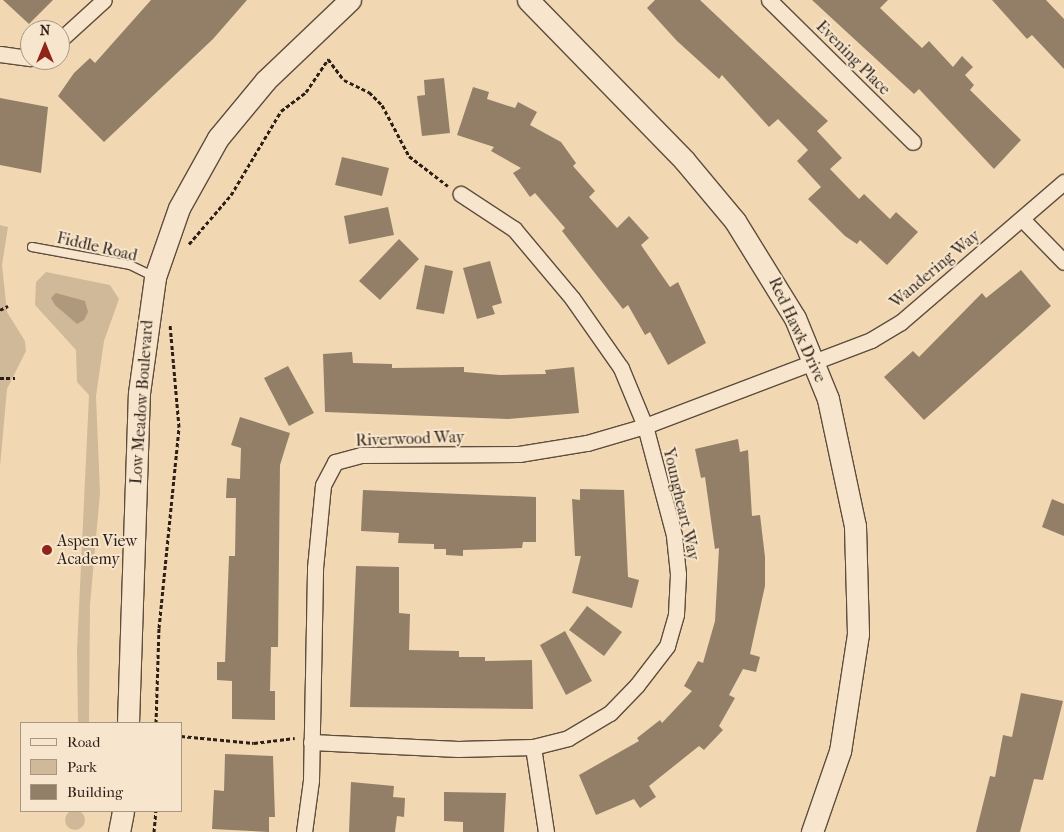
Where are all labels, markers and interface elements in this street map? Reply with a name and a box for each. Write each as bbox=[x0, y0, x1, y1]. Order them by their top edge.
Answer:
street label: Evening Place bbox=[812, 17, 894, 99]
north arrow bbox=[20, 20, 70, 70]
text: N bbox=[40, 22, 50, 39]
street label: Wandering Way bbox=[886, 226, 984, 312]
street label: Fiddle Road bbox=[55, 228, 139, 266]
street label: Red Hawk Drive bbox=[764, 274, 830, 386]
street label: Low Meadow Boulevard bbox=[127, 319, 157, 485]
street label: Riverwood Way bbox=[355, 428, 465, 450]
street label: Youngheart Way bbox=[659, 446, 703, 562]
place label: Aspen View Academy bbox=[57, 531, 137, 569]
marker: Aspen View Academy bbox=[41, 544, 53, 556]
legend bbox=[20, 722, 182, 812]
text: Road bbox=[67, 733, 100, 751]
text: Park bbox=[67, 758, 97, 776]
text: Building bbox=[67, 783, 123, 801]

